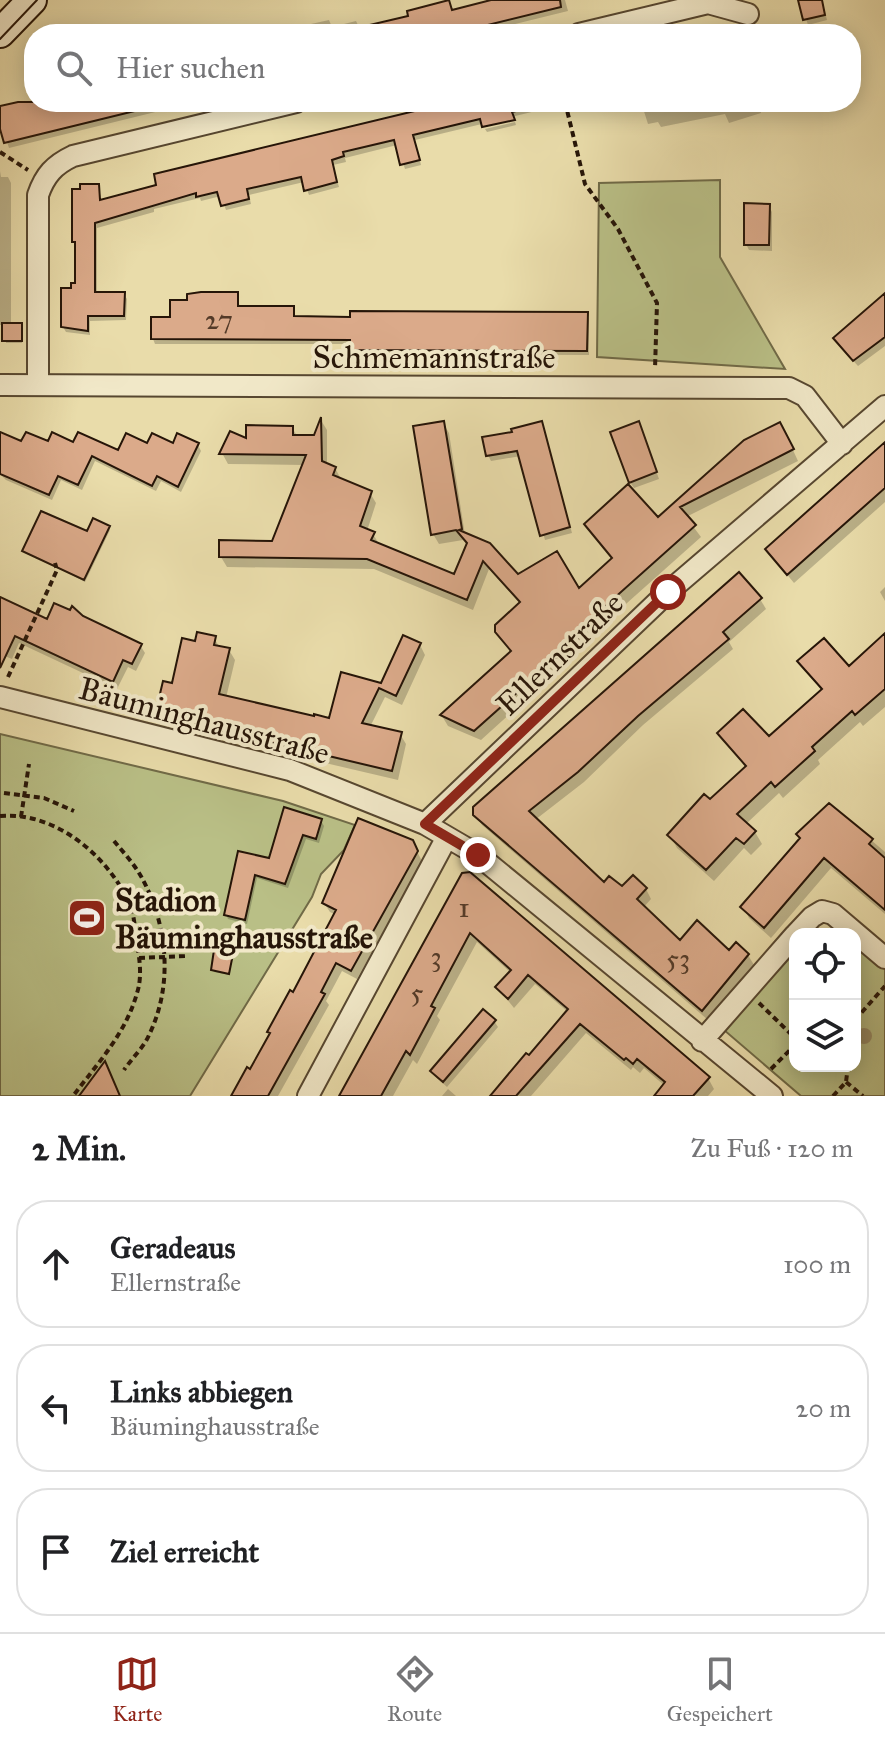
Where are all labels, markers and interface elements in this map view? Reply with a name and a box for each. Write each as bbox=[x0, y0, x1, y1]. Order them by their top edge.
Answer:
search box bbox=[24, 24, 861, 112]
icon: search bbox=[52, 46, 96, 90]
text: Hier suchen bbox=[116, 50, 265, 86]
house number: 27 bbox=[205, 302, 233, 337]
street label: Schmemannstraße bbox=[312, 338, 556, 377]
route start bbox=[650, 574, 686, 610]
street label: Ellernstraße bbox=[488, 584, 632, 724]
street label: Bäuminghausstraße bbox=[74, 669, 334, 773]
route end bbox=[460, 837, 496, 873]
place label: Stadion Bäuminghausstraße bbox=[115, 881, 373, 957]
house number: 1 bbox=[458, 890, 470, 925]
sports icon: Stadion Bäuminghausstraße bbox=[66, 897, 108, 939]
map controls bbox=[789, 928, 861, 1072]
button: locate bbox=[789, 928, 861, 1000]
house number: 3 bbox=[430, 939, 442, 974]
house number: 53 bbox=[666, 941, 690, 976]
house number: 5 bbox=[410, 975, 424, 1010]
button: layers bbox=[789, 1000, 861, 1072]
text: 2 Min. bbox=[32, 1128, 126, 1169]
text: Zu Fuß · 120 m bbox=[691, 1132, 853, 1164]
text: Geradeaus bbox=[110, 1230, 236, 1266]
icon: ahead bbox=[34, 1242, 78, 1286]
text: 100 m bbox=[783, 1248, 851, 1280]
text: Ellernstraße bbox=[110, 1266, 241, 1298]
text: Links abbiegen bbox=[110, 1374, 293, 1410]
icon: left bbox=[34, 1386, 78, 1430]
text: 20 m bbox=[796, 1392, 851, 1424]
text: Bäuminghausstraße bbox=[110, 1410, 320, 1442]
icon: arrive bbox=[34, 1530, 78, 1574]
text: Ziel erreicht bbox=[110, 1534, 259, 1570]
tab: Karte bbox=[112, 1652, 162, 1727]
tab: Route bbox=[387, 1652, 442, 1727]
tab: Gespeichert bbox=[667, 1652, 773, 1727]

